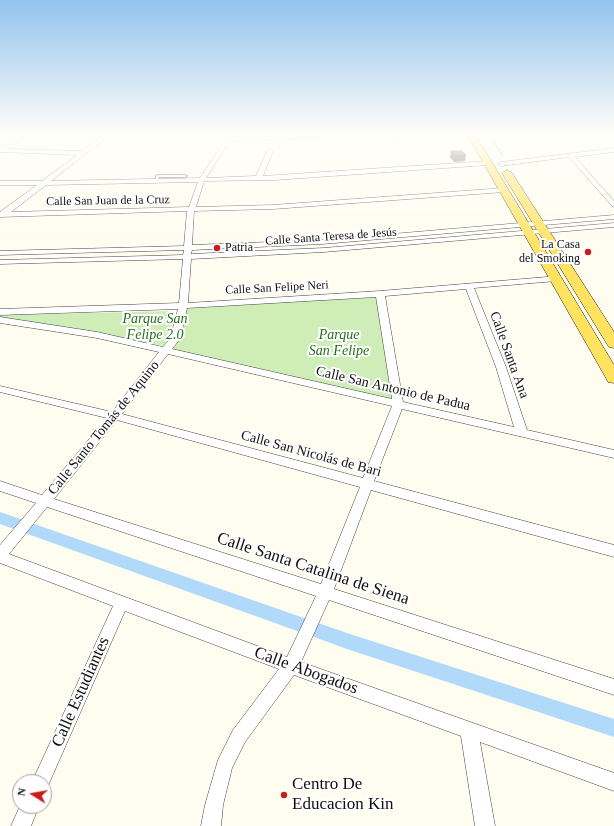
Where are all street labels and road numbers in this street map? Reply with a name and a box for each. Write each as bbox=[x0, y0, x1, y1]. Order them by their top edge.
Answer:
street label: Calle San Juan de la Cruz bbox=[46, 193, 170, 209]
street label: Calle Santa Teresa de Jesús bbox=[265, 225, 397, 249]
street label: Calle San Felipe Neri bbox=[225, 278, 329, 298]
street label: Calle Santa Ana bbox=[486, 309, 532, 401]
street label: Calle Santo Tomás de Aquino bbox=[45, 358, 163, 498]
street label: Calle San Antonio de Padua bbox=[314, 363, 472, 415]
street label: Calle San Nicolás de Bari bbox=[239, 427, 383, 481]
street label: Calle Santa Catalina de Siena bbox=[214, 528, 412, 610]
street label: Calle Estudiantes bbox=[48, 634, 114, 750]
street label: Calle Abogados bbox=[251, 643, 361, 699]

